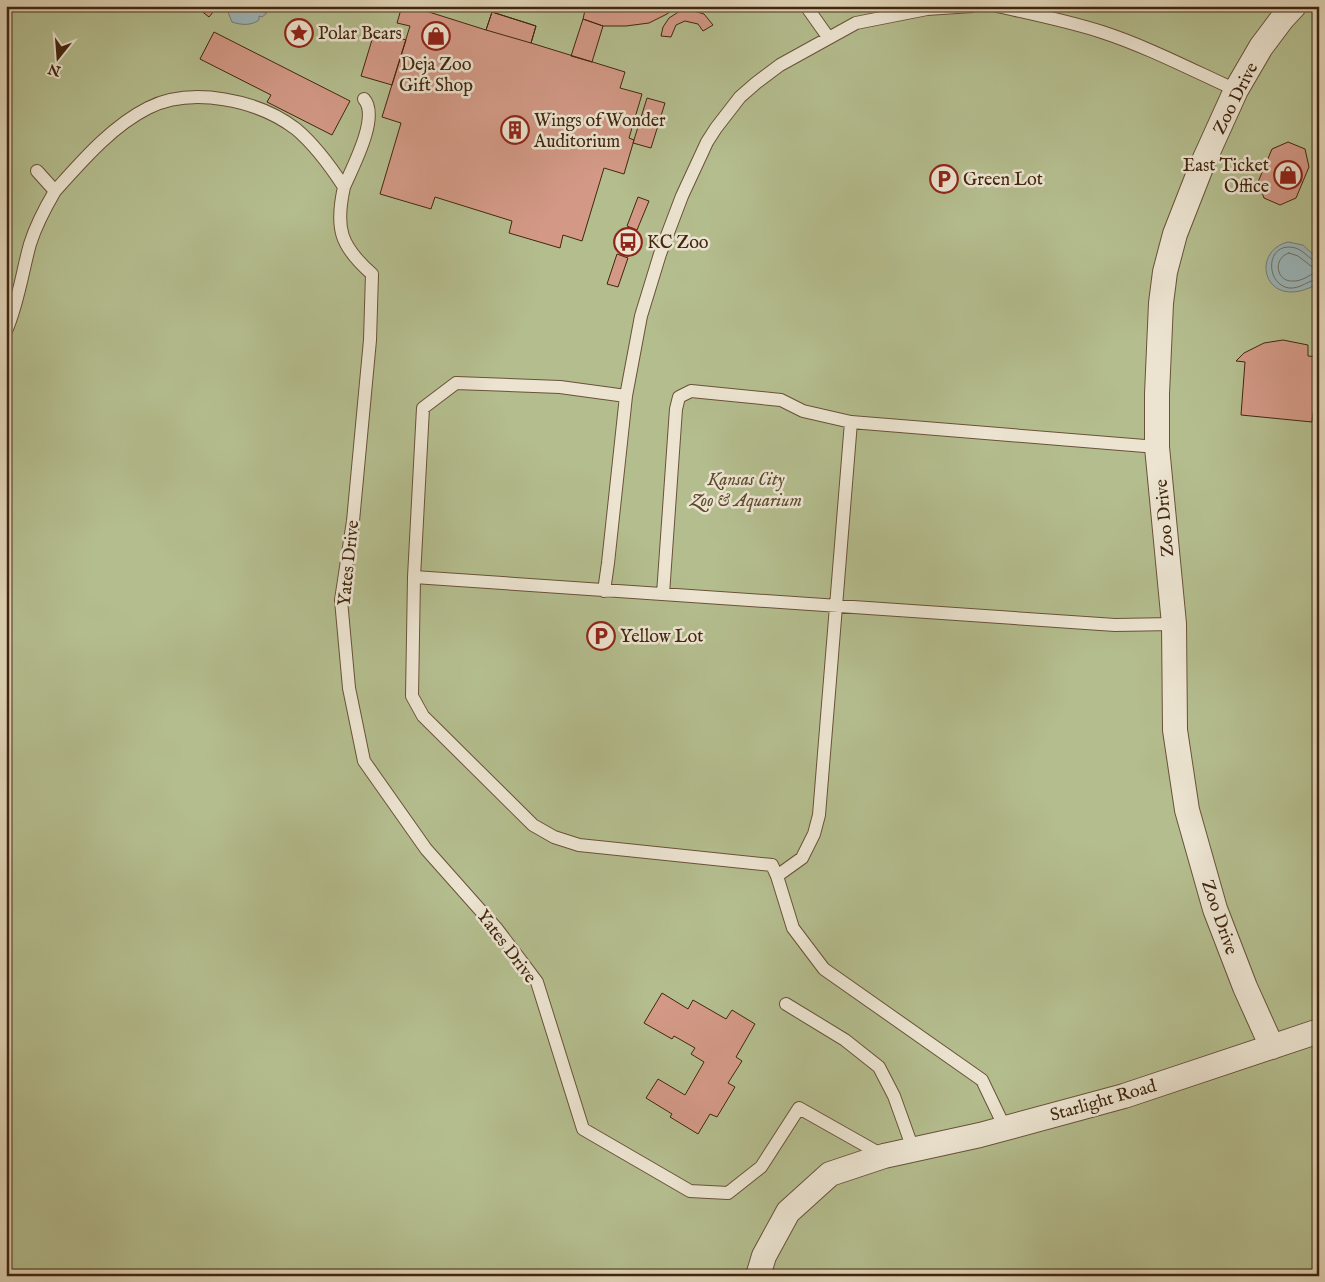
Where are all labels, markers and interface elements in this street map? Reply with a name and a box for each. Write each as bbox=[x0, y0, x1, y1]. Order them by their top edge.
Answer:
place icon: Polar Bears bbox=[284, 18, 314, 48]
shop icon: Deja Zoo Gift Shop bbox=[421, 21, 451, 51]
place label: Polar Bears bbox=[318, 23, 402, 46]
north arrow bbox=[32, 32, 82, 82]
place label: Deja Zoo Gift Shop bbox=[399, 54, 473, 98]
text: N bbox=[46, 59, 64, 80]
street label: Zoo Drive bbox=[1208, 59, 1264, 139]
place label: Wings of Wonder Auditorium bbox=[533, 110, 666, 154]
building icon: Wings of Wonder Auditorium bbox=[500, 115, 530, 145]
place label: East Ticket Office bbox=[1183, 155, 1269, 199]
shop icon: East Ticket Office bbox=[1273, 160, 1303, 190]
parking icon: Green Lot bbox=[929, 164, 959, 194]
place label: Green Lot bbox=[963, 169, 1043, 192]
bus stop icon: KC Zoo bbox=[613, 227, 643, 257]
place label: KC Zoo bbox=[647, 232, 709, 255]
park label: Kansas City Zoo & Aquarium bbox=[688, 469, 802, 513]
street label: Zoo Drive bbox=[1151, 478, 1180, 558]
street label: Yates Drive bbox=[334, 519, 365, 607]
parking icon: Yellow Lot bbox=[586, 621, 616, 651]
place label: Yellow Lot bbox=[620, 626, 703, 649]
street label: Zoo Drive bbox=[1195, 877, 1242, 958]
street label: Yates Drive bbox=[471, 906, 541, 988]
street label: Starlight Road bbox=[1048, 1075, 1160, 1128]

